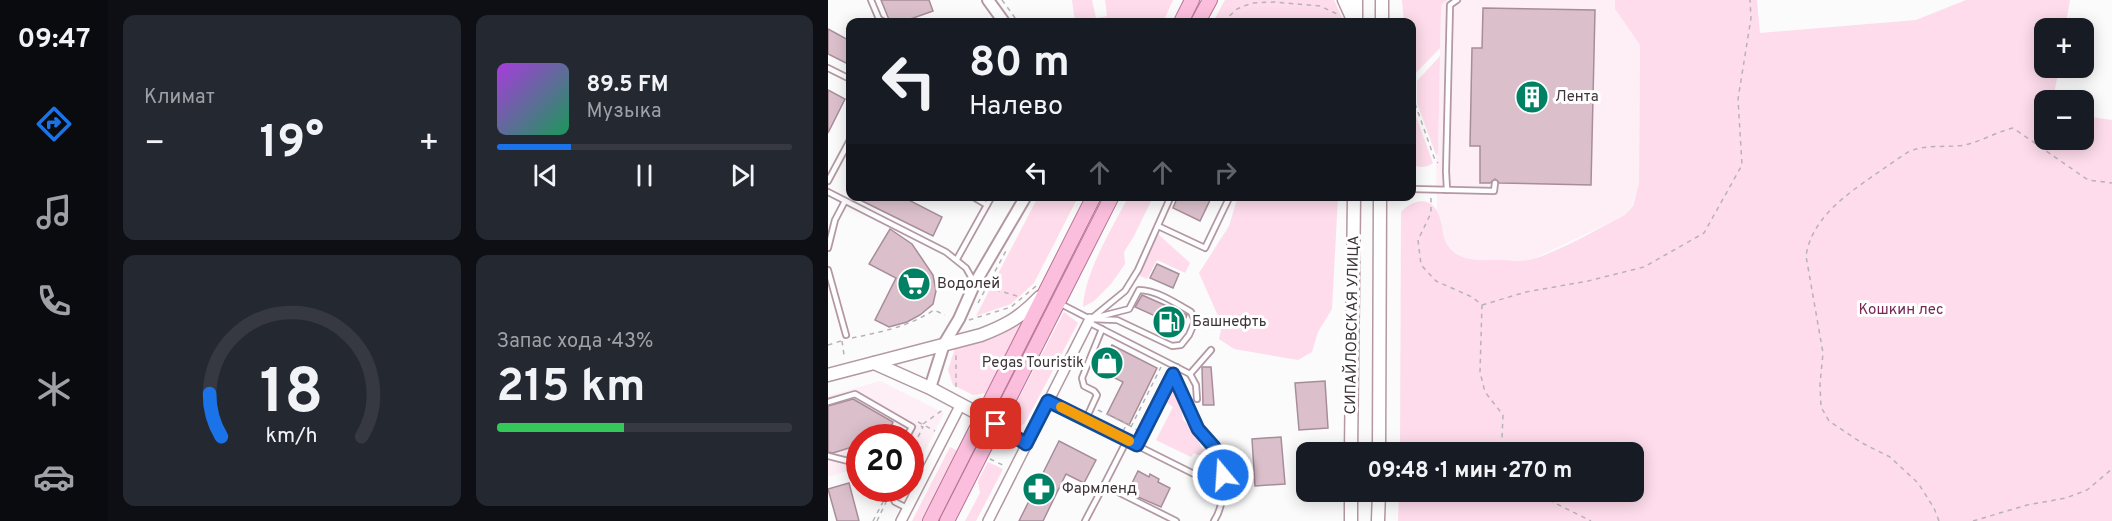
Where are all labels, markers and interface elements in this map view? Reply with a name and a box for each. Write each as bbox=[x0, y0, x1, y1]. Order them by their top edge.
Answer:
map controls bbox=[2034, 18, 2094, 150]
button: + bbox=[2034, 18, 2094, 78]
text: 09:47 bbox=[18, 23, 90, 57]
text: 80 m bbox=[969, 38, 1070, 91]
icon: left bbox=[870, 42, 948, 120]
text: 89.5 FM bbox=[587, 72, 669, 99]
building icon: Лента bbox=[1514, 79, 1550, 115]
text: Климат bbox=[144, 85, 215, 111]
place label: Лента bbox=[1555, 88, 1599, 107]
text: Налево bbox=[969, 90, 1063, 124]
button: − bbox=[2034, 90, 2094, 150]
text: Музыка bbox=[587, 99, 662, 125]
icon: directions bbox=[33, 103, 75, 145]
text: 19° bbox=[260, 116, 324, 173]
text: − bbox=[144, 124, 165, 166]
text: + bbox=[418, 124, 440, 166]
icon: left bbox=[1020, 156, 1053, 189]
icon: ahead bbox=[1083, 156, 1116, 189]
icon: ahead bbox=[1146, 156, 1179, 189]
icon: right bbox=[1209, 156, 1242, 189]
icon: previous bbox=[529, 159, 562, 192]
icon: pause bbox=[628, 159, 661, 192]
icon: next bbox=[726, 159, 759, 192]
icon: music bbox=[33, 191, 75, 233]
street label: СИПАЙЛОВСКАЯ УЛИЦА bbox=[1340, 235, 1364, 415]
supermarket icon: Водолей bbox=[896, 266, 932, 302]
place label: Водолей bbox=[937, 275, 1000, 294]
icon: phone bbox=[33, 280, 75, 322]
park label: Кошкин лес bbox=[1858, 301, 1944, 320]
fuel station icon: Башнефть bbox=[1151, 304, 1187, 340]
place label: Башнефть bbox=[1192, 313, 1267, 332]
text: Запас хода · 43% bbox=[497, 329, 653, 355]
shop icon: Pegas Touristik bbox=[1089, 345, 1125, 381]
place label: Pegas Touristik bbox=[982, 354, 1084, 373]
text: 18 bbox=[260, 356, 324, 435]
text: 215 km bbox=[497, 360, 645, 417]
icon: climate bbox=[33, 368, 75, 410]
pin bbox=[970, 398, 1021, 449]
icon: arrive bbox=[979, 407, 1012, 440]
text: km/h bbox=[266, 424, 318, 451]
speed limit sign: 20 bbox=[846, 424, 924, 502]
position arrow bbox=[1191, 443, 1255, 507]
icon: car bbox=[33, 456, 75, 498]
text: 09:48 · 1 мин · 270 m bbox=[1368, 458, 1572, 485]
pharmacy icon: Фармленд bbox=[1021, 471, 1057, 507]
place label: Фармленд bbox=[1062, 480, 1137, 499]

